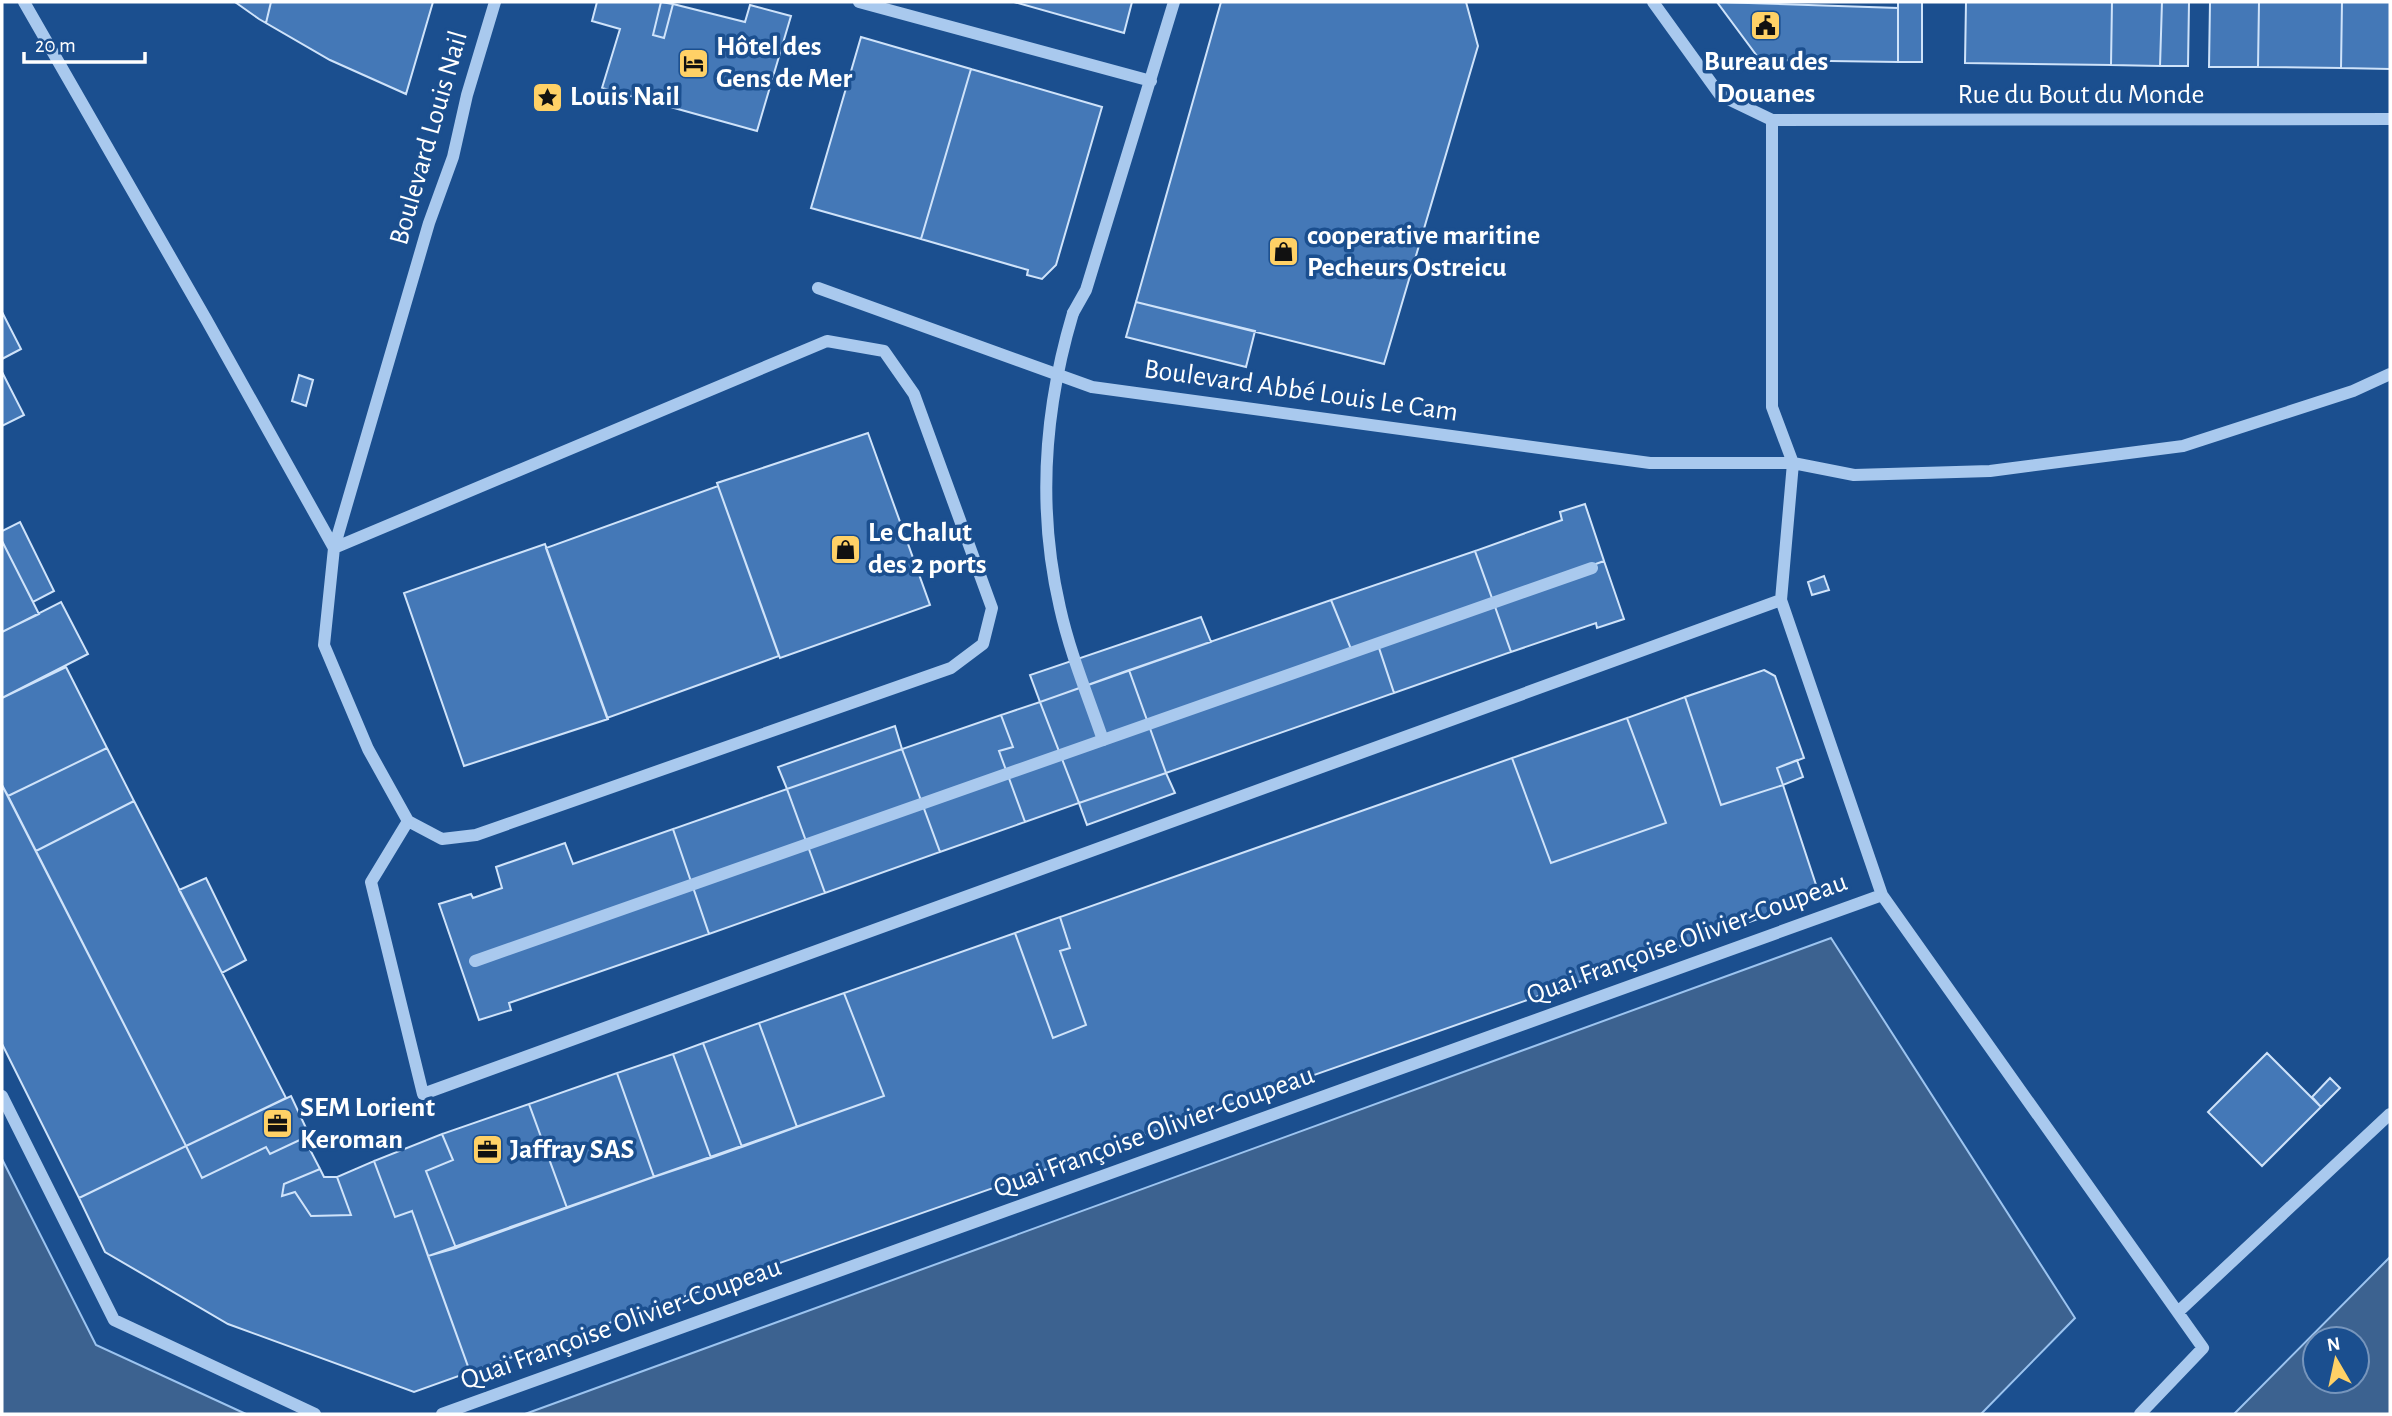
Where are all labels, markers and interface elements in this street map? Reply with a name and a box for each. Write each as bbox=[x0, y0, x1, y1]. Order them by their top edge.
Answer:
public building icon: Bureau des Douanes bbox=[1749, 8, 1783, 42]
scale bar bbox=[24, 21, 145, 65]
street label: Boulevard Louis Nail bbox=[385, 28, 473, 248]
place label: Hôtel des Gens de Mer bbox=[716, 33, 853, 93]
text: 20 m bbox=[35, 35, 76, 56]
hotel icon: Hôtel des Gens de Mer bbox=[676, 46, 710, 80]
place label: Bureau des Douanes bbox=[1704, 48, 1828, 108]
place icon: Louis Nail bbox=[530, 80, 564, 114]
street label: Rue du Bout du Monde bbox=[1958, 81, 2204, 109]
place label: Louis Nail bbox=[570, 83, 680, 111]
place label: cooperative maritine Pecheurs Ostreicu bbox=[1307, 222, 1540, 282]
shop icon: cooperative maritine Pecheurs Ostreicu bbox=[1267, 235, 1301, 269]
street label: Boulevard Abbé Louis Le Cam bbox=[1142, 355, 1460, 427]
place label: Le Chalut des 2 ports bbox=[868, 519, 987, 579]
shop icon: Le Chalut des 2 ports bbox=[828, 532, 862, 566]
street label: Quai Françoise Olivier-Coupeau bbox=[1523, 868, 1851, 1010]
street label: Quai Françoise Olivier-Coupeau bbox=[990, 1061, 1318, 1203]
place label: SEM Lorient Keroman bbox=[300, 1094, 435, 1154]
office icon: SEM Lorient Keroman bbox=[260, 1107, 294, 1141]
office icon: Jaffray SAS bbox=[470, 1133, 504, 1167]
place label: Jaffray SAS bbox=[510, 1136, 635, 1164]
street label: Quai Françoise Olivier-Coupeau bbox=[457, 1253, 785, 1395]
north arrow bbox=[2301, 1325, 2371, 1395]
text: N bbox=[2326, 1334, 2342, 1355]

